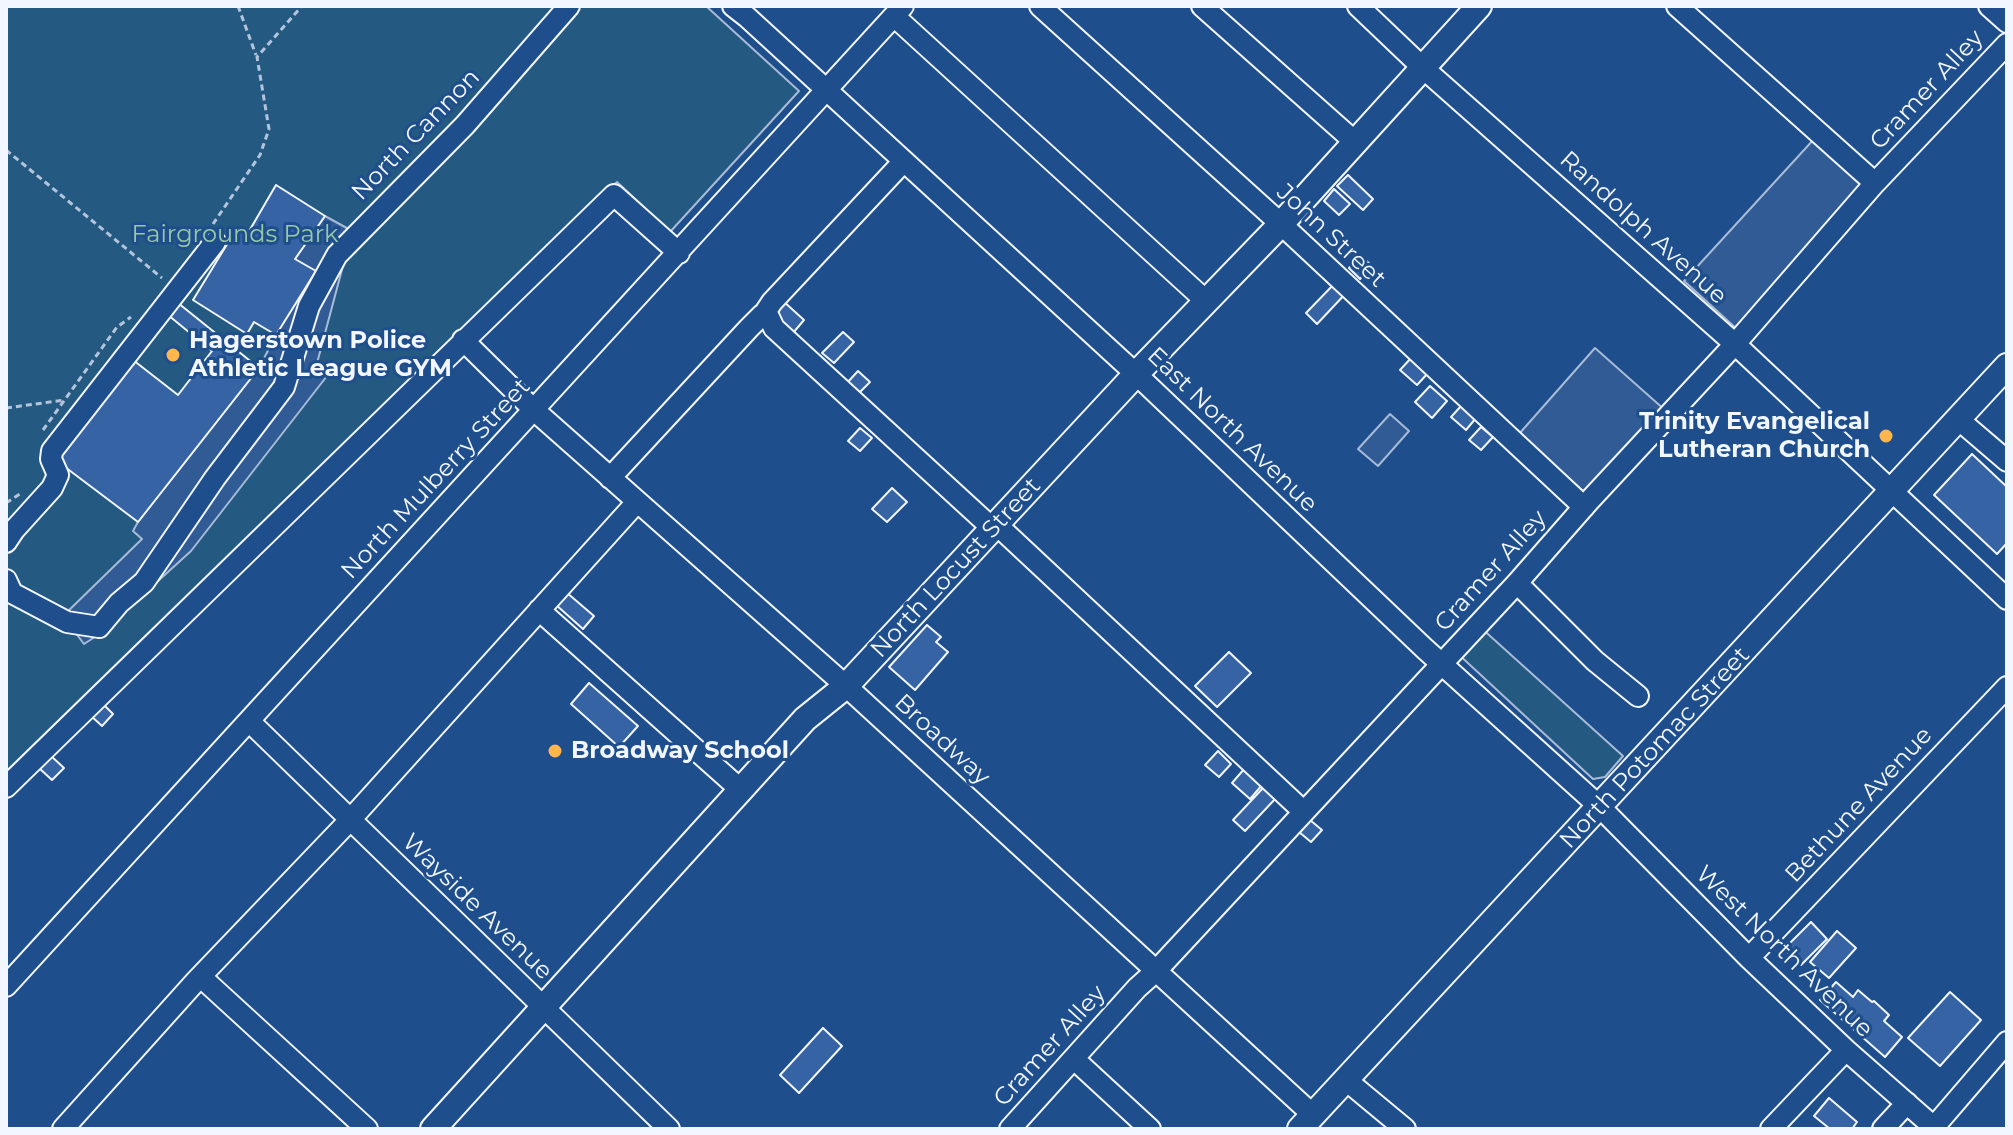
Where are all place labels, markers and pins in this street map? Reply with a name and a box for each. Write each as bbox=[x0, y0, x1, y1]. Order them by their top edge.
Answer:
place label: Hagerstown Police Athletic League GYM bbox=[189, 327, 452, 383]
marker: Hagerstown Police Athletic League GYM bbox=[164, 346, 182, 364]
place label: Trinity Evangelical Lutheran Church bbox=[1639, 408, 1870, 464]
marker: Trinity Evangelical Lutheran Church bbox=[1877, 427, 1895, 445]
place label: Broadway School bbox=[571, 737, 789, 765]
marker: Broadway School bbox=[546, 742, 564, 760]

